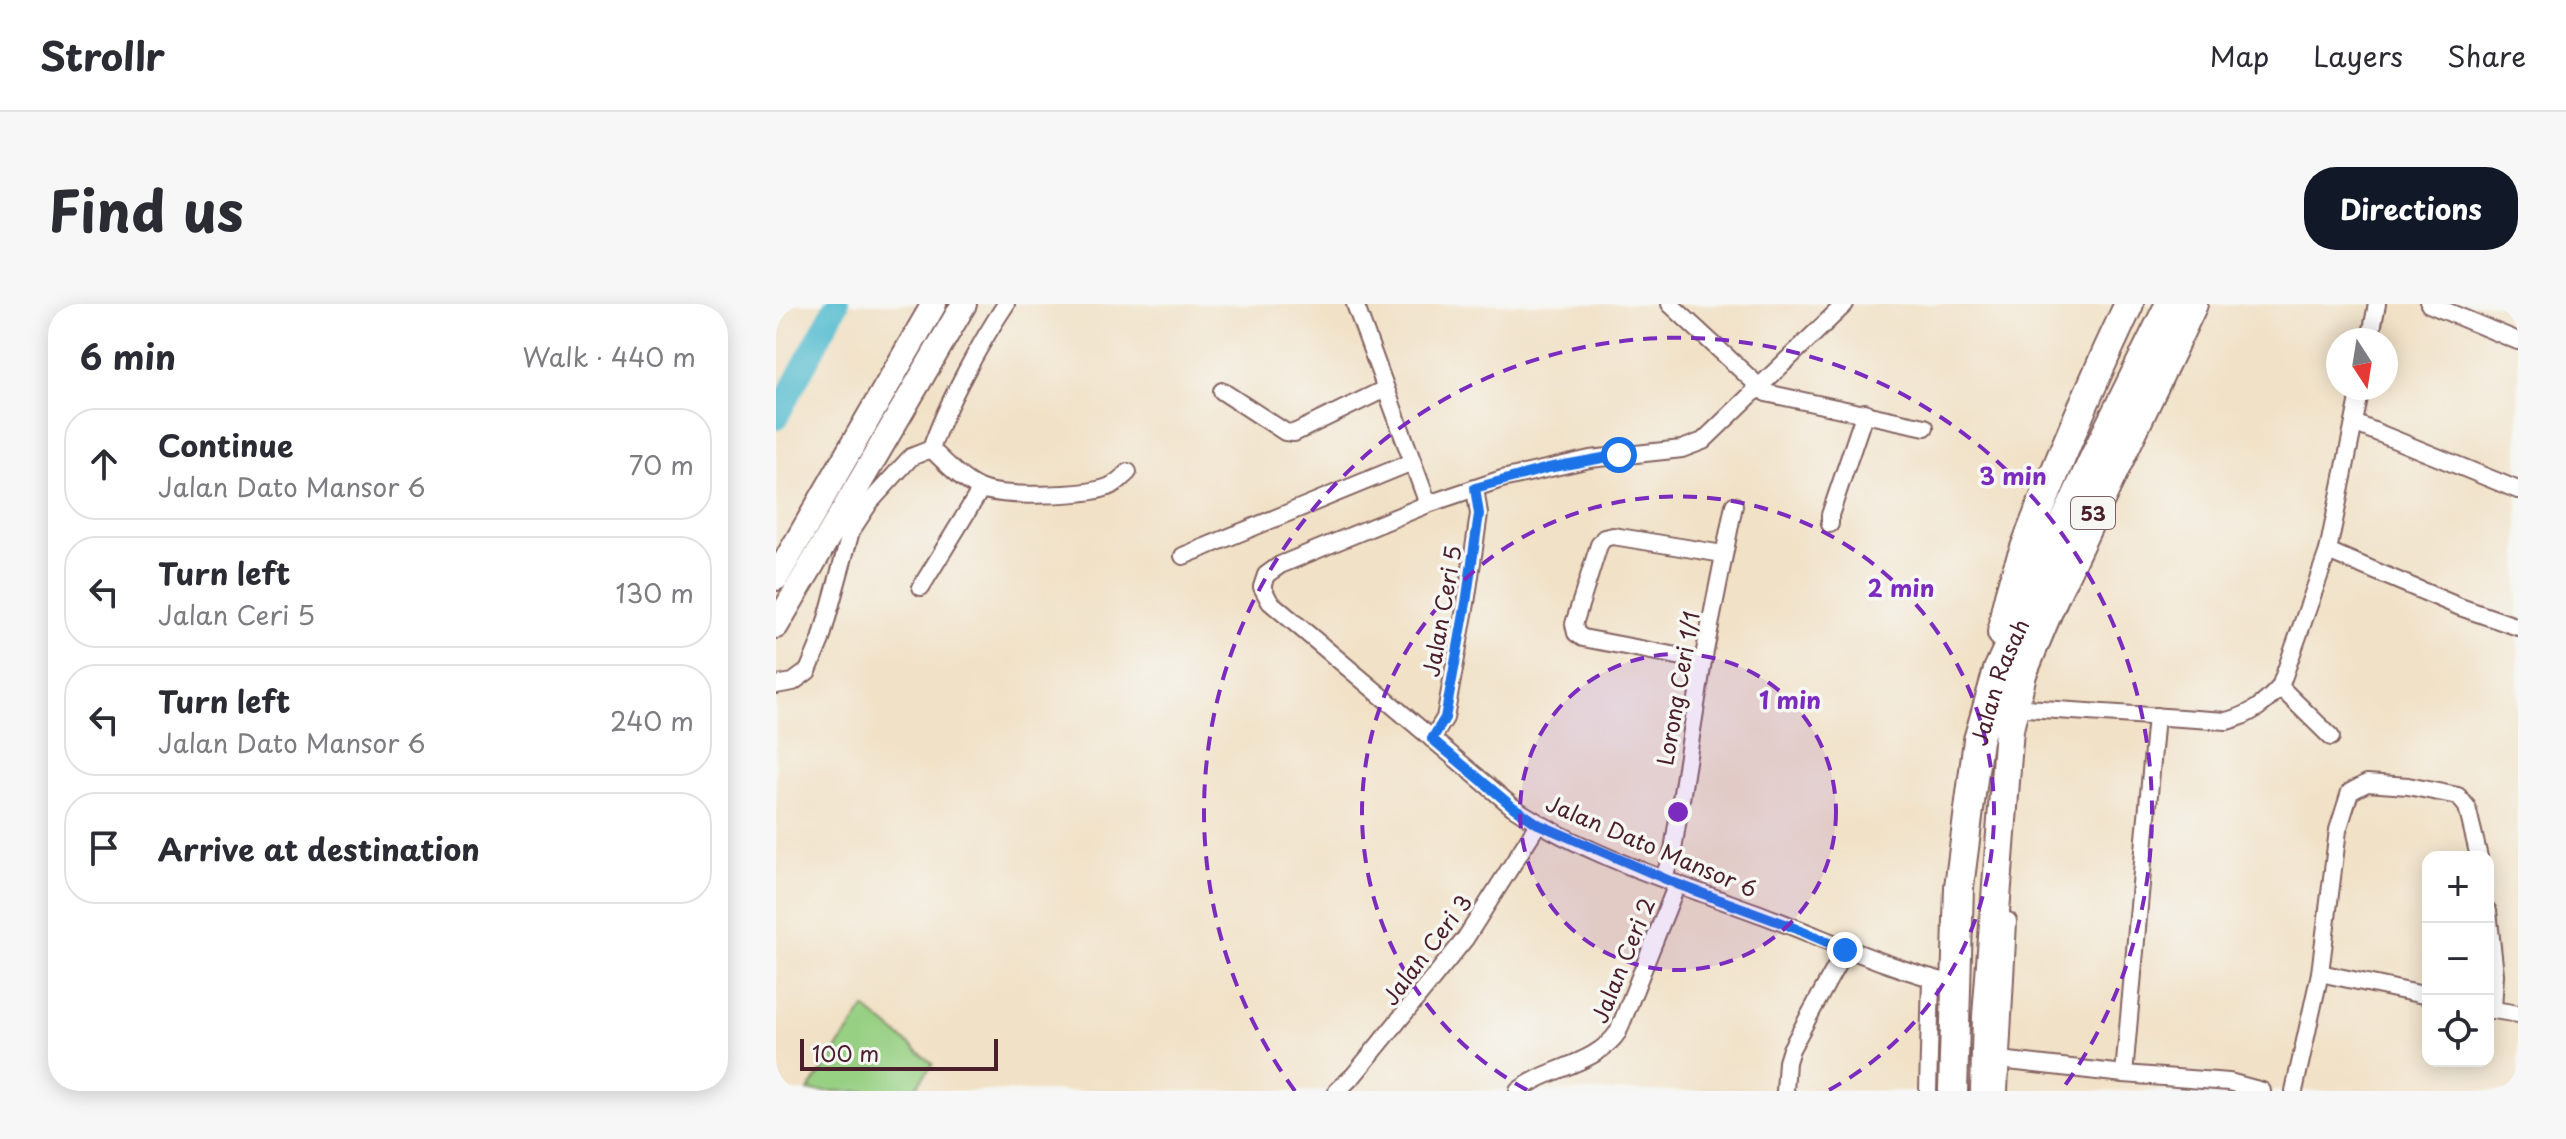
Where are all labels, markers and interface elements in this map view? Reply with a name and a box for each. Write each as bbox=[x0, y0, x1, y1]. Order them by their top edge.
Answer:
text: Strollr bbox=[40, 27, 165, 84]
text: Map bbox=[2209, 34, 2269, 77]
text: Layers bbox=[2313, 34, 2403, 77]
text: Share bbox=[2447, 34, 2526, 77]
text: Find us bbox=[48, 166, 244, 251]
button: Directions bbox=[2304, 167, 2518, 250]
north arrow bbox=[2326, 328, 2398, 400]
text: 6 min bbox=[80, 330, 176, 382]
text: Walk · 440 m bbox=[523, 337, 696, 376]
text: Continue bbox=[158, 422, 293, 467]
route start bbox=[1601, 437, 1637, 473]
icon: ahead bbox=[82, 442, 126, 486]
text: 70 m bbox=[629, 445, 694, 484]
text: 3 min bbox=[1979, 457, 2047, 493]
text: Jalan Dato Mansor 6 bbox=[158, 467, 426, 506]
road number: 53 bbox=[2071, 497, 2115, 529]
street label: Jalan Ceri 5 bbox=[1413, 543, 1469, 679]
text: Turn left bbox=[158, 550, 290, 595]
text: 2 min bbox=[1867, 569, 1935, 605]
icon: left bbox=[82, 570, 126, 614]
text: 130 m bbox=[615, 573, 694, 612]
text: Jalan Ceri 5 bbox=[158, 595, 315, 634]
street label: Lorong Ceri 1/1 bbox=[1647, 608, 1707, 768]
street label: Jalan Rasah bbox=[1961, 613, 2036, 749]
text: Turn left bbox=[158, 678, 290, 723]
text: 1 min bbox=[1759, 681, 1821, 717]
icon: left bbox=[82, 698, 126, 742]
text: 240 m bbox=[610, 701, 694, 740]
text: Jalan Dato Mansor 6 bbox=[158, 723, 426, 762]
street label: Jalan Dato Mansor 6 bbox=[1541, 786, 1763, 904]
centre of rings bbox=[1664, 798, 1692, 826]
icon: arrive bbox=[82, 826, 126, 870]
text: Arrive at destination bbox=[158, 826, 480, 871]
map controls bbox=[2422, 851, 2494, 1067]
button: + bbox=[2422, 851, 2494, 923]
street label: Jalan Ceri 3 bbox=[1373, 887, 1479, 1011]
street label: Jalan Ceri 2 bbox=[1582, 892, 1662, 1028]
button: − bbox=[2422, 923, 2494, 995]
route end bbox=[1827, 932, 1863, 968]
button: locate bbox=[2422, 995, 2494, 1067]
scale bar bbox=[800, 1035, 998, 1071]
text: 100 m bbox=[812, 1036, 879, 1069]

